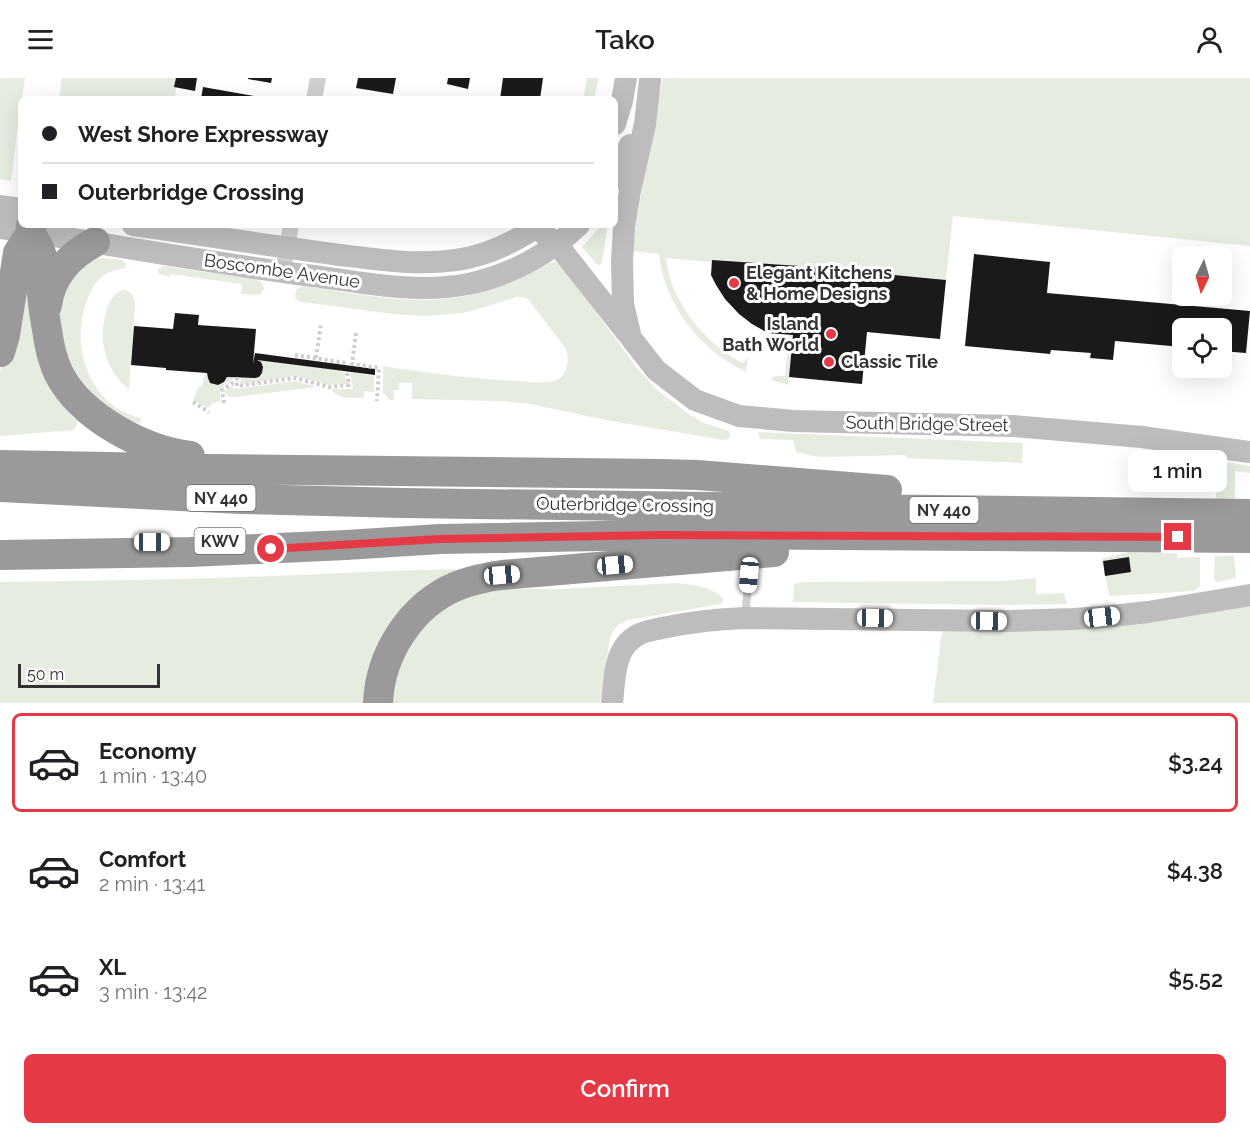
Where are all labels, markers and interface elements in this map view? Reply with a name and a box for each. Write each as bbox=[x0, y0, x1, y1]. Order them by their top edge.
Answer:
icon: menu bbox=[24, 23, 57, 56]
icon: person bbox=[1193, 23, 1226, 56]
text: Tako bbox=[595, 24, 655, 55]
text: West Shore Expressway bbox=[78, 121, 329, 147]
text: Outerbridge Crossing bbox=[78, 179, 304, 205]
north arrow bbox=[1172, 246, 1232, 306]
map controls bbox=[1172, 246, 1232, 378]
street label: Boscombe Avenue bbox=[203, 249, 362, 292]
place label: Elegant Kitchens & Home Designs bbox=[746, 262, 892, 304]
marker: Elegant Kitchens & Home Designs bbox=[727, 276, 741, 290]
place label: Island Bath World bbox=[722, 313, 819, 355]
button: locate bbox=[1172, 318, 1232, 378]
marker: Island Bath World bbox=[824, 327, 838, 341]
place label: Classic Tile bbox=[841, 351, 938, 372]
marker: Classic Tile bbox=[822, 355, 836, 369]
street label: South Bridge Street bbox=[845, 412, 1009, 435]
callout: 1 min bbox=[1128, 450, 1228, 492]
text: 1 min bbox=[1153, 459, 1202, 483]
road number: NY 440 bbox=[186, 485, 256, 511]
street label: Outerbridge Crossing bbox=[536, 492, 714, 517]
road number: NY 440 bbox=[910, 497, 978, 523]
route end bbox=[1164, 523, 1191, 550]
road number: KWV bbox=[194, 528, 246, 554]
car bbox=[134, 533, 170, 551]
route start bbox=[257, 535, 284, 562]
car bbox=[596, 554, 634, 576]
car bbox=[738, 556, 760, 594]
car bbox=[483, 564, 521, 586]
car bbox=[1083, 606, 1121, 628]
car bbox=[857, 609, 893, 627]
car bbox=[971, 612, 1007, 630]
scale bar bbox=[18, 661, 160, 688]
text: 50 m bbox=[27, 665, 64, 684]
icon: car bbox=[27, 736, 81, 790]
text: Economy bbox=[99, 738, 197, 764]
text: $3.24 bbox=[1168, 750, 1223, 776]
text: 1 min · 13:40 bbox=[99, 764, 207, 788]
icon: car bbox=[27, 844, 81, 898]
text: Comfort bbox=[99, 846, 186, 872]
text: $4.38 bbox=[1167, 858, 1223, 884]
text: 2 min · 13:41 bbox=[99, 872, 205, 896]
icon: car bbox=[27, 952, 81, 1006]
text: XL bbox=[99, 954, 126, 980]
text: $5.52 bbox=[1168, 966, 1223, 992]
text: 3 min · 13:42 bbox=[99, 980, 208, 1004]
button: Confirm bbox=[24, 1054, 1226, 1123]

